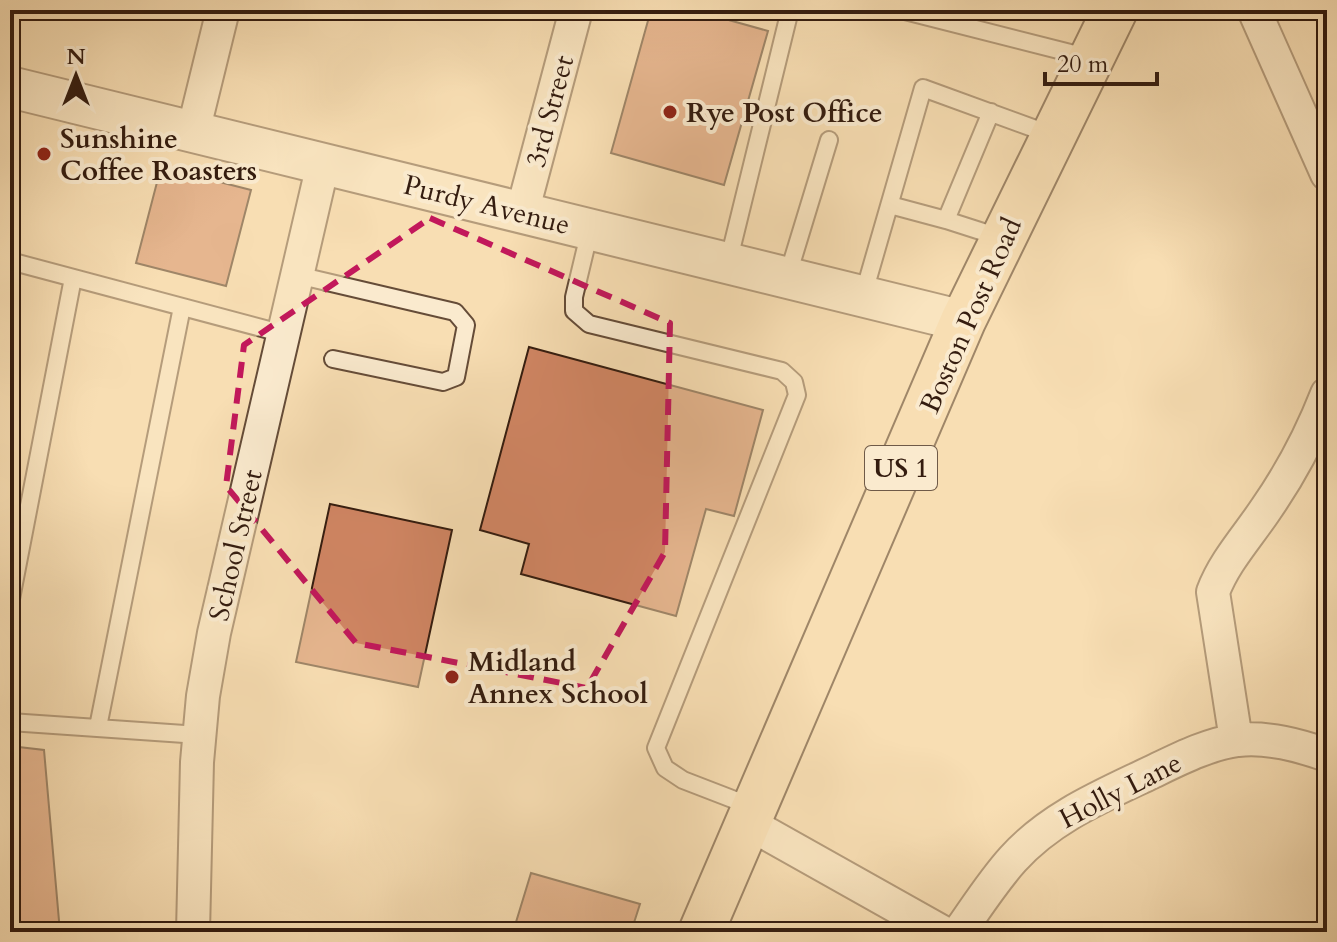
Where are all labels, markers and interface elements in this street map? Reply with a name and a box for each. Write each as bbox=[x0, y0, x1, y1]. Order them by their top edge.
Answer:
north arrow bbox=[36, 36, 116, 116]
scale bar bbox=[1045, 36, 1157, 86]
text: N bbox=[66, 42, 86, 72]
text: 20 m bbox=[1057, 48, 1109, 81]
street label: 3rd Street bbox=[517, 51, 583, 171]
place label: Rye Post Office bbox=[686, 94, 883, 132]
marker: Rye Post Office bbox=[661, 103, 679, 121]
place label: Sunshine Coffee Roasters bbox=[60, 120, 257, 190]
marker: Sunshine Coffee Roasters bbox=[35, 145, 53, 163]
street label: Purdy Avenue bbox=[400, 166, 574, 244]
street label: Boston Post Road bbox=[911, 212, 1031, 419]
road number: US 1 bbox=[865, 446, 937, 490]
street label: School Street bbox=[200, 466, 272, 625]
place label: Midland Annex School bbox=[468, 643, 648, 713]
marker: Midland Annex School bbox=[443, 668, 461, 686]
street label: Holly Lane bbox=[1053, 744, 1188, 838]

